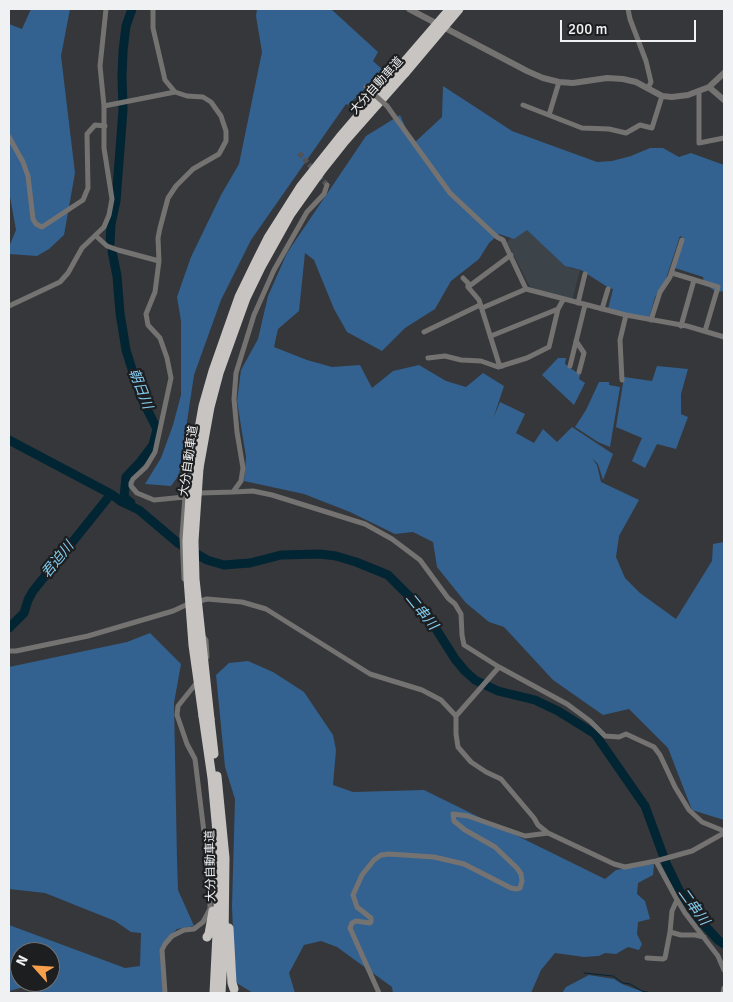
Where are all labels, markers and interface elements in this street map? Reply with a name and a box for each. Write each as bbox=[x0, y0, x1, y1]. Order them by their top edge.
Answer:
scale bar bbox=[563, 10, 699, 42]
text: 200 m bbox=[568, 20, 608, 38]
street label: 大分自動車道 bbox=[348, 54, 406, 118]
water label: 朝日川 bbox=[125, 366, 155, 412]
street label: 大分自動車道 bbox=[177, 424, 201, 498]
water label: 君迫川 bbox=[38, 538, 78, 582]
water label: 二串川 bbox=[401, 590, 441, 634]
street label: 大分自動車道 bbox=[203, 830, 219, 902]
water label: 二串川 bbox=[674, 885, 712, 929]
north arrow bbox=[10, 942, 60, 992]
text: N bbox=[12, 953, 32, 969]

